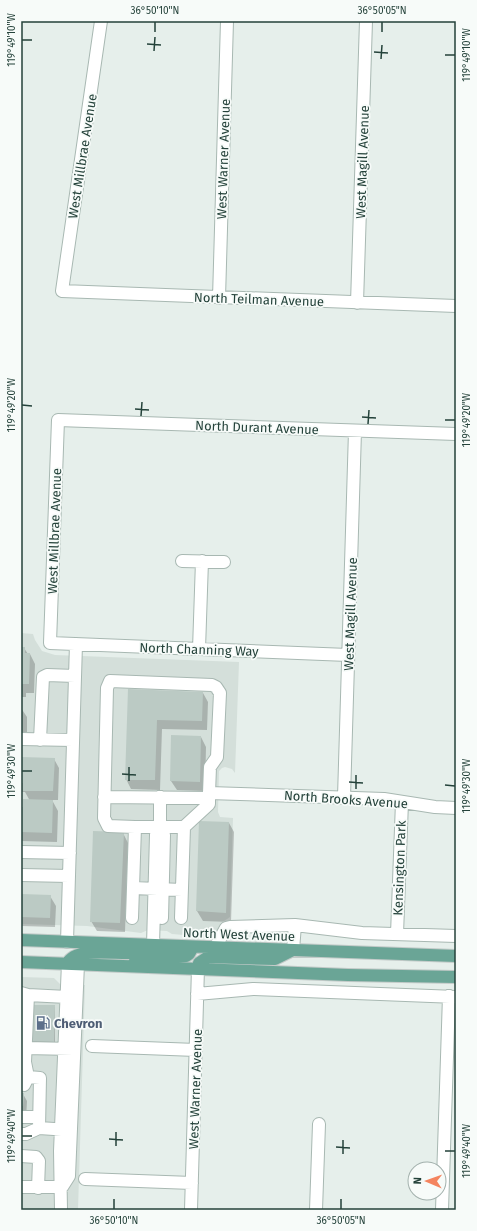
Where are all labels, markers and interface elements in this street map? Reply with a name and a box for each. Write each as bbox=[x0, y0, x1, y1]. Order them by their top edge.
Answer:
text: 36°50'10"N bbox=[131, 5, 179, 17]
text: 36°50'05"N bbox=[357, 5, 407, 17]
text: 119°49'10"W bbox=[6, 12, 18, 67]
text: 119°49'10"W bbox=[461, 27, 473, 82]
street label: West Millbrae Avenue bbox=[65, 93, 100, 220]
street label: West Warner Avenue bbox=[214, 98, 233, 220]
street label: West Magill Avenue bbox=[353, 105, 372, 219]
street label: North Teilman Avenue bbox=[194, 290, 324, 309]
text: 119°49'20"W bbox=[6, 377, 18, 432]
text: 119°49'20"W bbox=[461, 392, 473, 447]
street label: North Durant Avenue bbox=[195, 418, 319, 437]
street label: West Millbrae Avenue bbox=[45, 468, 64, 594]
street label: West Magill Avenue bbox=[341, 557, 360, 671]
street label: North Channing Way bbox=[139, 640, 260, 659]
text: 119°49'30"W bbox=[6, 743, 18, 798]
text: 119°49'30"W bbox=[461, 758, 473, 813]
street label: North Brooks Avenue bbox=[283, 788, 408, 811]
street label: Kensington Park bbox=[390, 820, 409, 916]
street label: North West Avenue bbox=[183, 925, 295, 944]
fuel station icon: Chevron bbox=[35, 1015, 51, 1031]
place label: Chevron bbox=[54, 1016, 103, 1031]
street label: West Warner Avenue bbox=[186, 1028, 205, 1150]
text: 119°49'40"W bbox=[6, 1108, 18, 1163]
text: 119°49'40"W bbox=[461, 1123, 473, 1178]
north arrow bbox=[407, 1161, 447, 1201]
text: N bbox=[411, 1177, 424, 1185]
text: 36°50'10"N bbox=[90, 1215, 138, 1227]
text: 36°50'05"N bbox=[316, 1215, 366, 1227]

